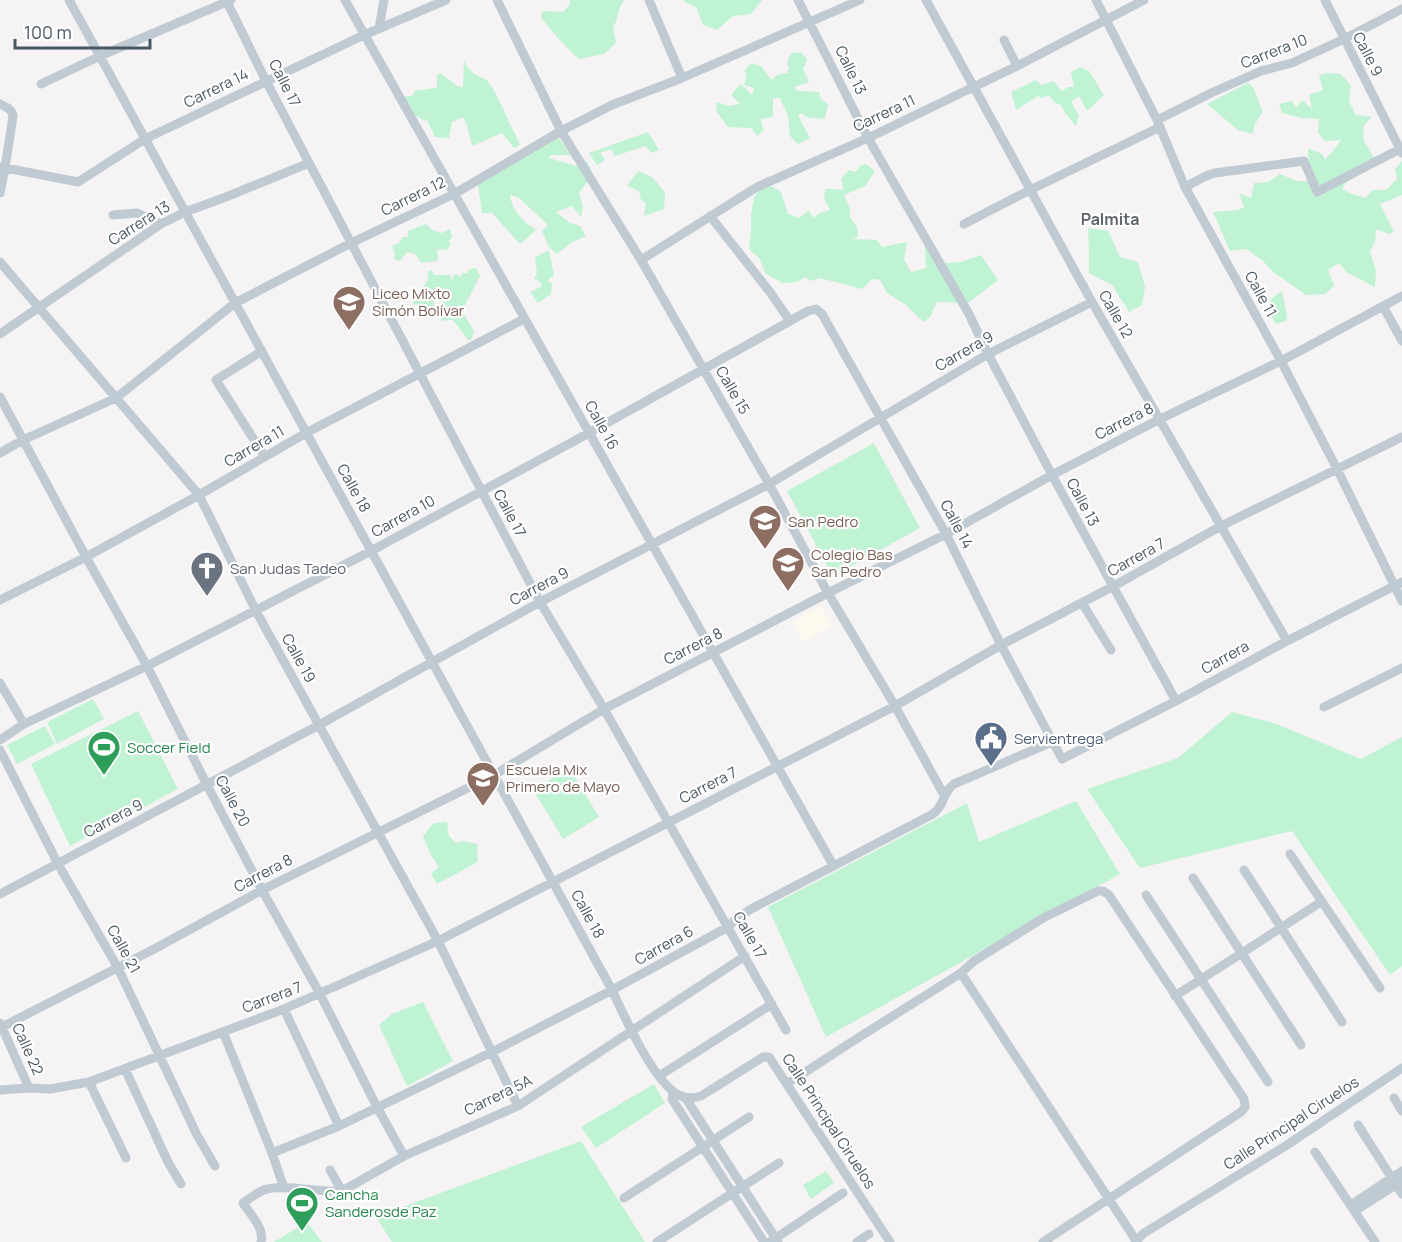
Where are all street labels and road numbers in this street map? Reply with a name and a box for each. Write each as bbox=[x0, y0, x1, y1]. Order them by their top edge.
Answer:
street label: Calle 9 bbox=[1348, 28, 1388, 80]
street label: Carrera 10 bbox=[1238, 29, 1310, 73]
street label: Calle 13 bbox=[830, 42, 872, 98]
street label: Calle 17 bbox=[264, 55, 306, 111]
street label: Carrera 14 bbox=[180, 63, 252, 113]
street label: Carrera 11 bbox=[849, 89, 919, 137]
street label: Carrera 12 bbox=[377, 171, 449, 221]
street label: Carrera 13 bbox=[104, 196, 174, 250]
street label: Calle 11 bbox=[1240, 267, 1282, 321]
street label: Calle 12 bbox=[1094, 286, 1138, 342]
street label: Carrera 9 bbox=[931, 326, 997, 376]
street label: Calle 15 bbox=[711, 362, 755, 418]
street label: Calle 16 bbox=[580, 397, 624, 453]
street label: Carrera 8 bbox=[1091, 397, 1157, 445]
street label: Carrera 11 bbox=[220, 420, 288, 472]
street label: Calle 18 bbox=[332, 460, 376, 516]
street label: Calle 13 bbox=[1062, 474, 1104, 530]
street label: Calle 17 bbox=[489, 485, 531, 541]
street label: Carrera 10 bbox=[367, 490, 439, 542]
street label: Calle 14 bbox=[935, 496, 979, 552]
street label: Carrera 7 bbox=[1104, 533, 1168, 581]
street label: Carrera 9 bbox=[506, 562, 572, 610]
street label: Carrera 8 bbox=[660, 622, 726, 670]
street label: Calle 19 bbox=[277, 630, 321, 686]
street label: Carrera bbox=[1197, 635, 1253, 679]
street label: Carrera 7 bbox=[675, 761, 741, 809]
street label: Calle 20 bbox=[211, 772, 255, 830]
street label: Carrera 9 bbox=[80, 794, 146, 842]
street label: Carrera 8 bbox=[230, 849, 296, 897]
street label: Calle 18 bbox=[566, 886, 610, 942]
street label: Calle 17 bbox=[728, 908, 772, 962]
street label: Carrera 6 bbox=[631, 920, 697, 970]
street label: Calle 21 bbox=[102, 921, 146, 977]
street label: Carrera 7 bbox=[239, 976, 305, 1018]
street label: Calle 22 bbox=[7, 1020, 49, 1078]
street label: Calle Principal Ciruelos bbox=[777, 1049, 881, 1193]
street label: Carrera 5A bbox=[461, 1069, 536, 1120]
street label: Calle Principal Ciruelos bbox=[1219, 1071, 1363, 1175]

